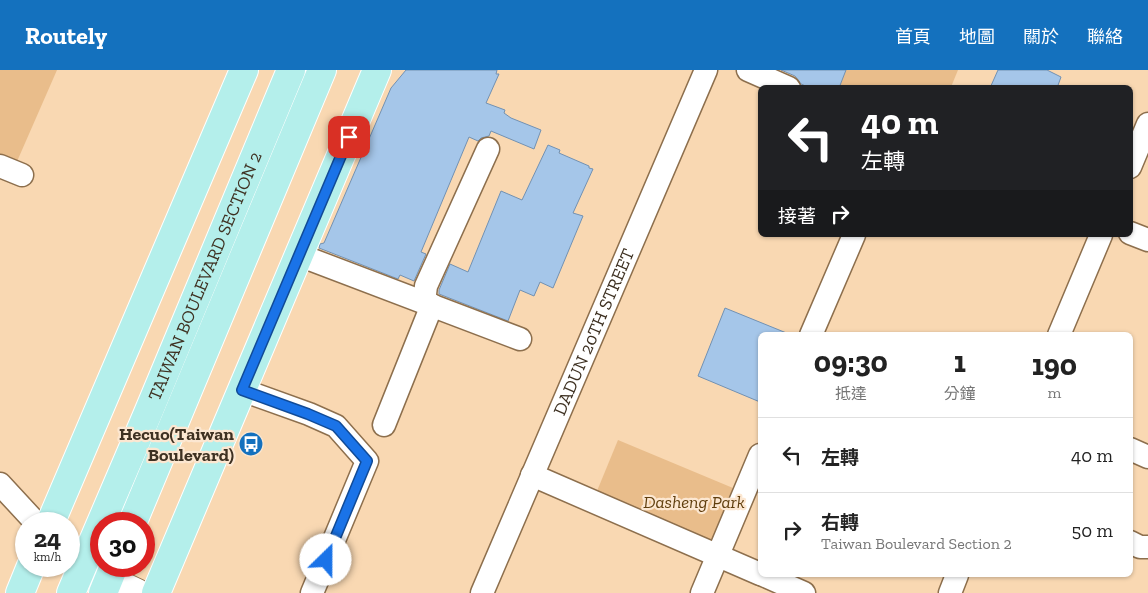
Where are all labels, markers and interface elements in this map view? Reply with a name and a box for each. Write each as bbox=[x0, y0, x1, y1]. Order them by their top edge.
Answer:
text: Routely bbox=[25, 21, 107, 50]
text: 首頁 bbox=[895, 26, 931, 48]
text: 地圖 bbox=[959, 26, 995, 48]
text: 關於 bbox=[1023, 26, 1059, 48]
text: 聯絡 bbox=[1087, 26, 1123, 48]
text: 40 m bbox=[861, 101, 938, 143]
icon: left bbox=[778, 105, 843, 170]
pin bbox=[328, 116, 370, 158]
icon: arrive bbox=[335, 123, 363, 151]
street label: TAIWAN BOULEVARD SECTION 2 bbox=[143, 148, 267, 404]
text: 左轉 bbox=[861, 148, 905, 175]
icon: right bbox=[826, 200, 854, 228]
text: 接著 bbox=[778, 205, 816, 228]
street label: DADUN 20TH STREET bbox=[548, 245, 639, 419]
text: 09:30 bbox=[814, 344, 888, 380]
text: 1 bbox=[954, 344, 966, 380]
text: 190 bbox=[1032, 347, 1077, 383]
text: m bbox=[1047, 383, 1061, 402]
text: 抵達 bbox=[835, 384, 867, 403]
text: 分鐘 bbox=[944, 384, 976, 403]
place label: Hecuo(Taiwan Boulevard) bbox=[119, 423, 234, 466]
bus stop icon: Hecuo(Taiwan Boulevard) bbox=[238, 431, 264, 457]
icon: left bbox=[778, 441, 806, 469]
text: 40 m bbox=[1071, 444, 1113, 467]
text: 左轉 bbox=[821, 446, 859, 469]
park label: Dasheng Park bbox=[643, 491, 745, 513]
text: 右轉 bbox=[821, 511, 859, 534]
speed limit sign: 30 bbox=[90, 512, 155, 577]
icon: right bbox=[778, 516, 806, 544]
text: 50 m bbox=[1072, 519, 1113, 542]
text: 24 bbox=[34, 523, 61, 553]
position arrow bbox=[299, 533, 351, 585]
text: Taiwan Boulevard Section 2 bbox=[821, 534, 1012, 553]
text: km/h bbox=[34, 550, 61, 564]

